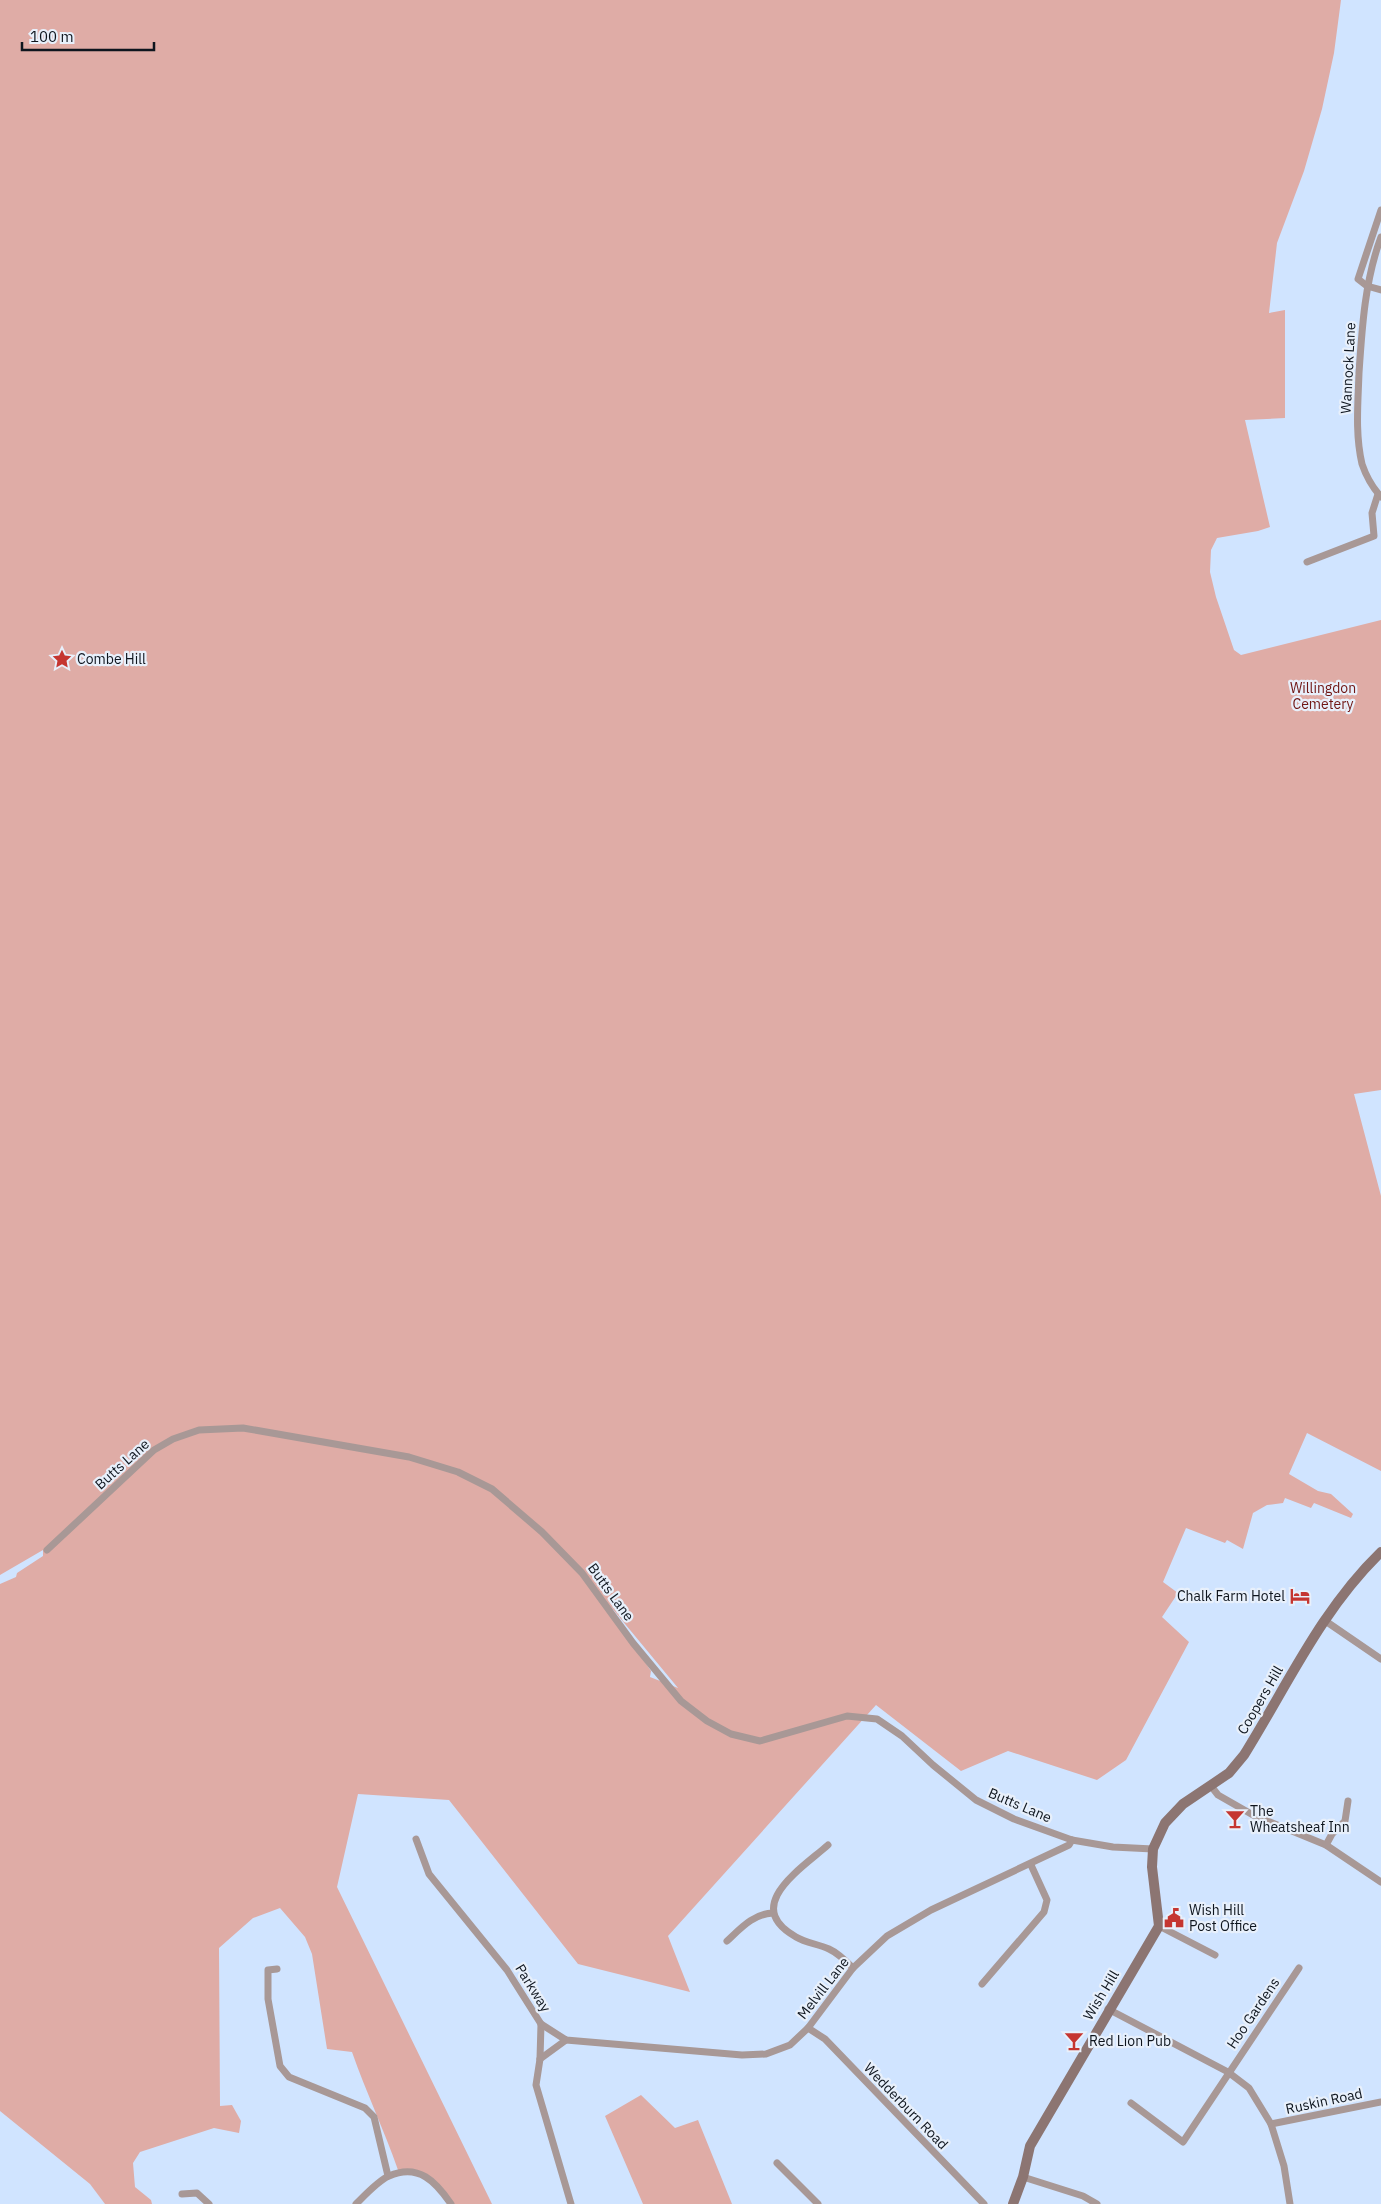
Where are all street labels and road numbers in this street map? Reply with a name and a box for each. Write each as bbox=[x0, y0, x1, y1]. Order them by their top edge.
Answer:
street label: Wannock Lane bbox=[1337, 322, 1359, 414]
street label: Butts Lane bbox=[91, 1435, 153, 1493]
street label: Butts Lane bbox=[584, 1560, 638, 1625]
street label: Coopers Hill bbox=[1233, 1662, 1287, 1738]
street label: Butts Lane bbox=[986, 1784, 1055, 1826]
street label: Melvill Lane bbox=[793, 1953, 853, 2023]
street label: Parkway bbox=[511, 1961, 555, 2015]
street label: Wish Hill bbox=[1079, 1967, 1123, 2023]
street label: Hoo Gardens bbox=[1223, 1974, 1283, 2052]
street label: Wedderburn Road bbox=[860, 2059, 952, 2153]
street label: Ruskin Road bbox=[1284, 2084, 1364, 2118]

